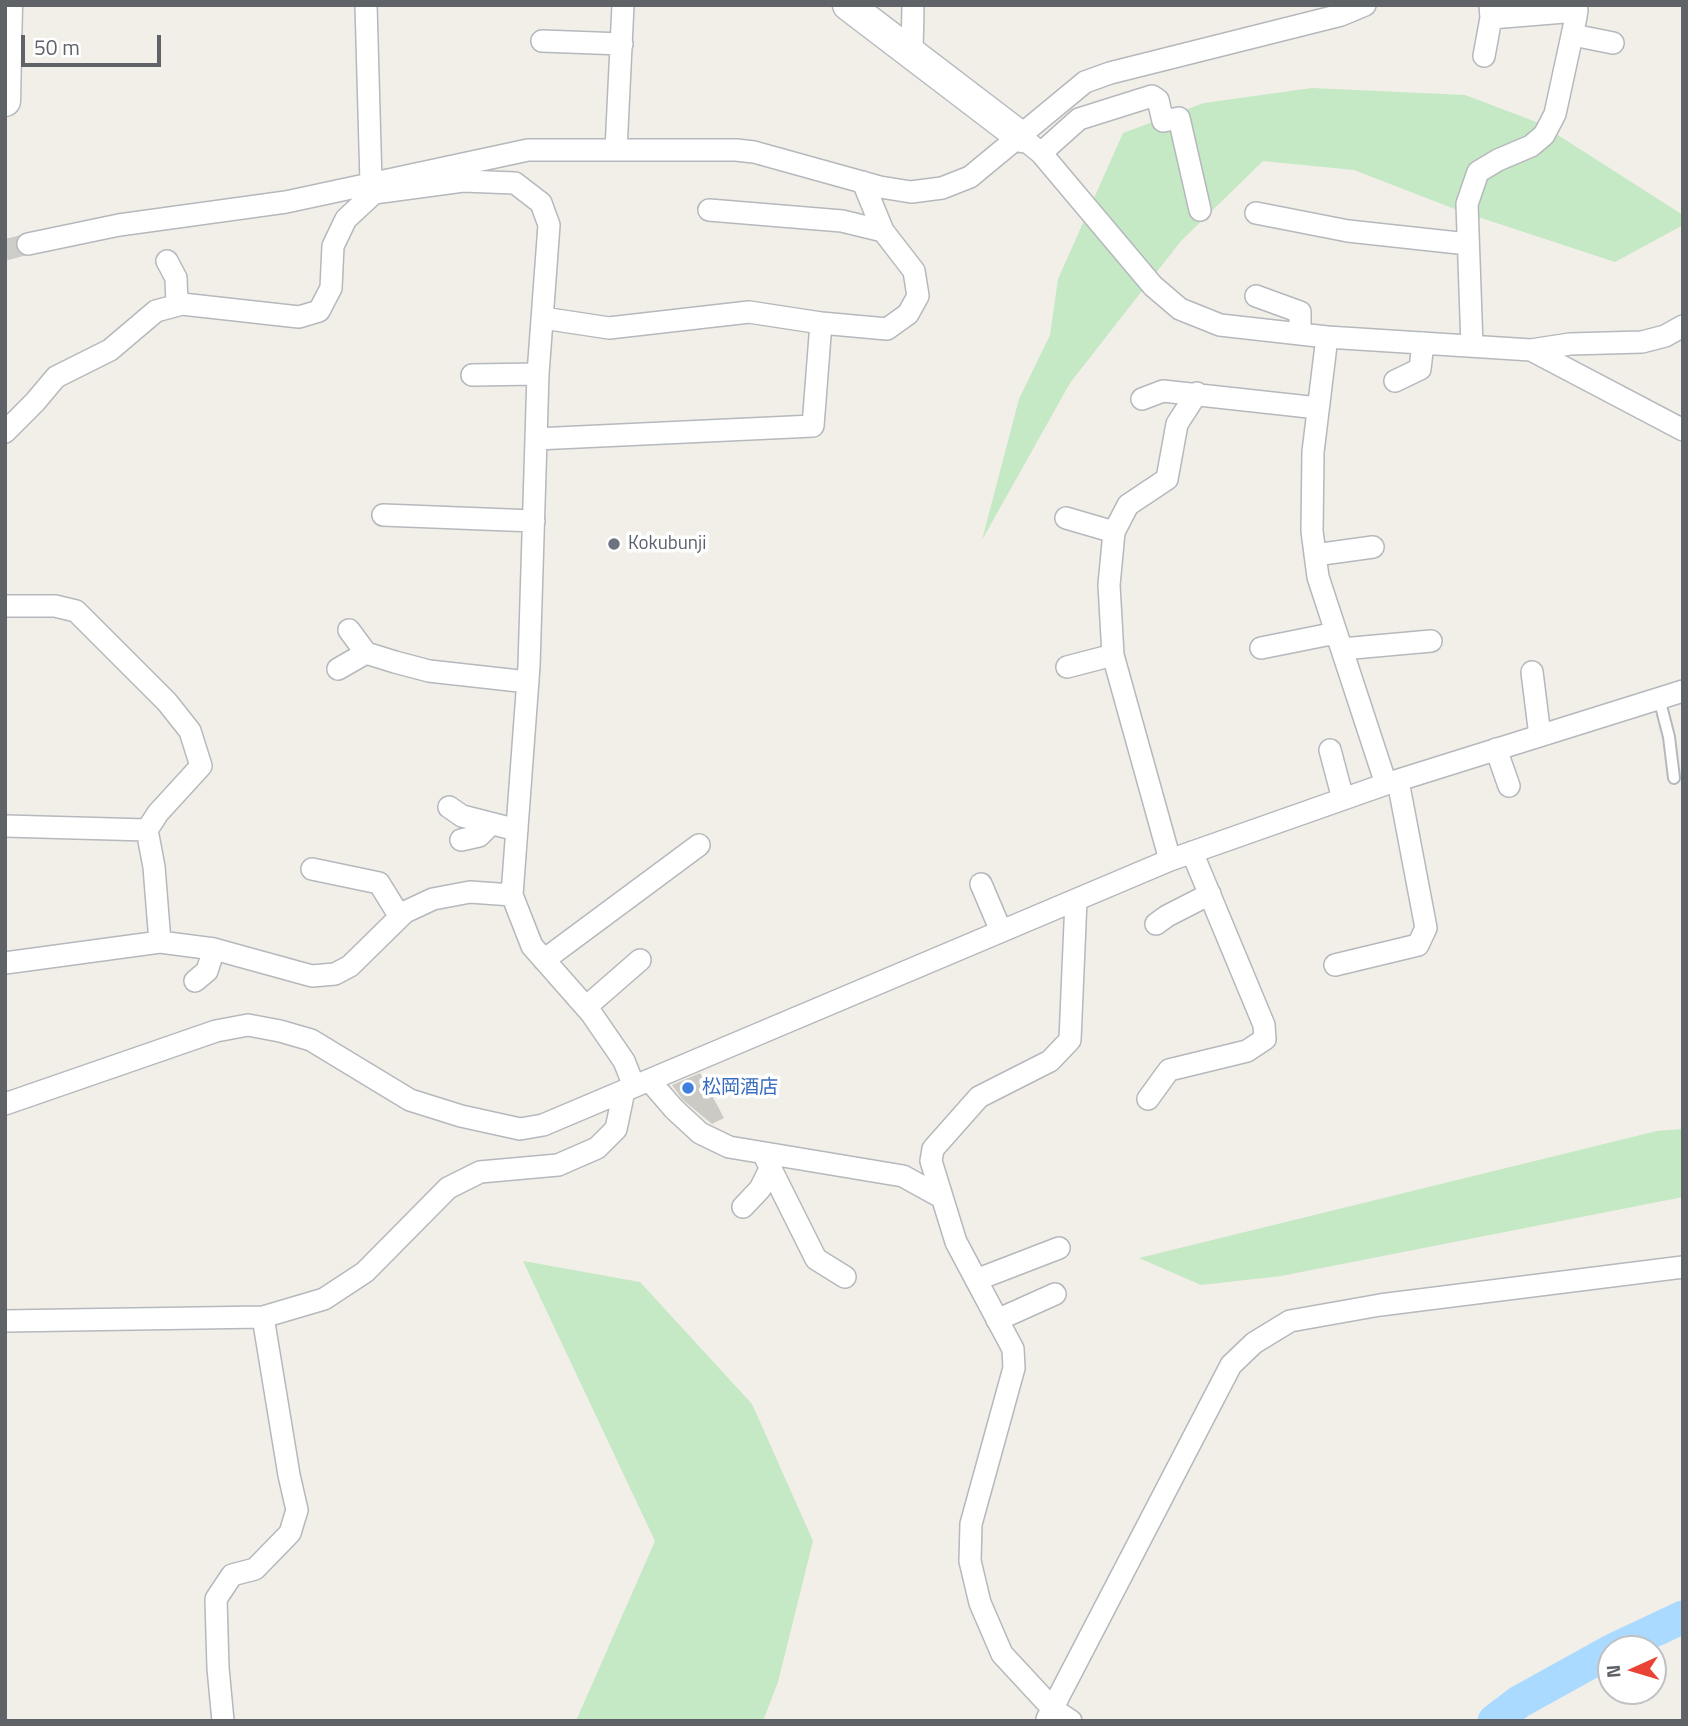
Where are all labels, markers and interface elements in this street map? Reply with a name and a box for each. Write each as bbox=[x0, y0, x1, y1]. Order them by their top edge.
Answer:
scale bar bbox=[24, 21, 164, 65]
text: 50 m bbox=[34, 31, 80, 63]
place label: Kokubunji bbox=[628, 533, 706, 555]
marker: Kokubunji bbox=[606, 536, 622, 552]
place label: 松岡酒店 bbox=[702, 1077, 778, 1099]
marker: 松岡酒店 bbox=[680, 1080, 696, 1096]
north arrow bbox=[1597, 1635, 1667, 1705]
text: N bbox=[1598, 1664, 1627, 1679]

